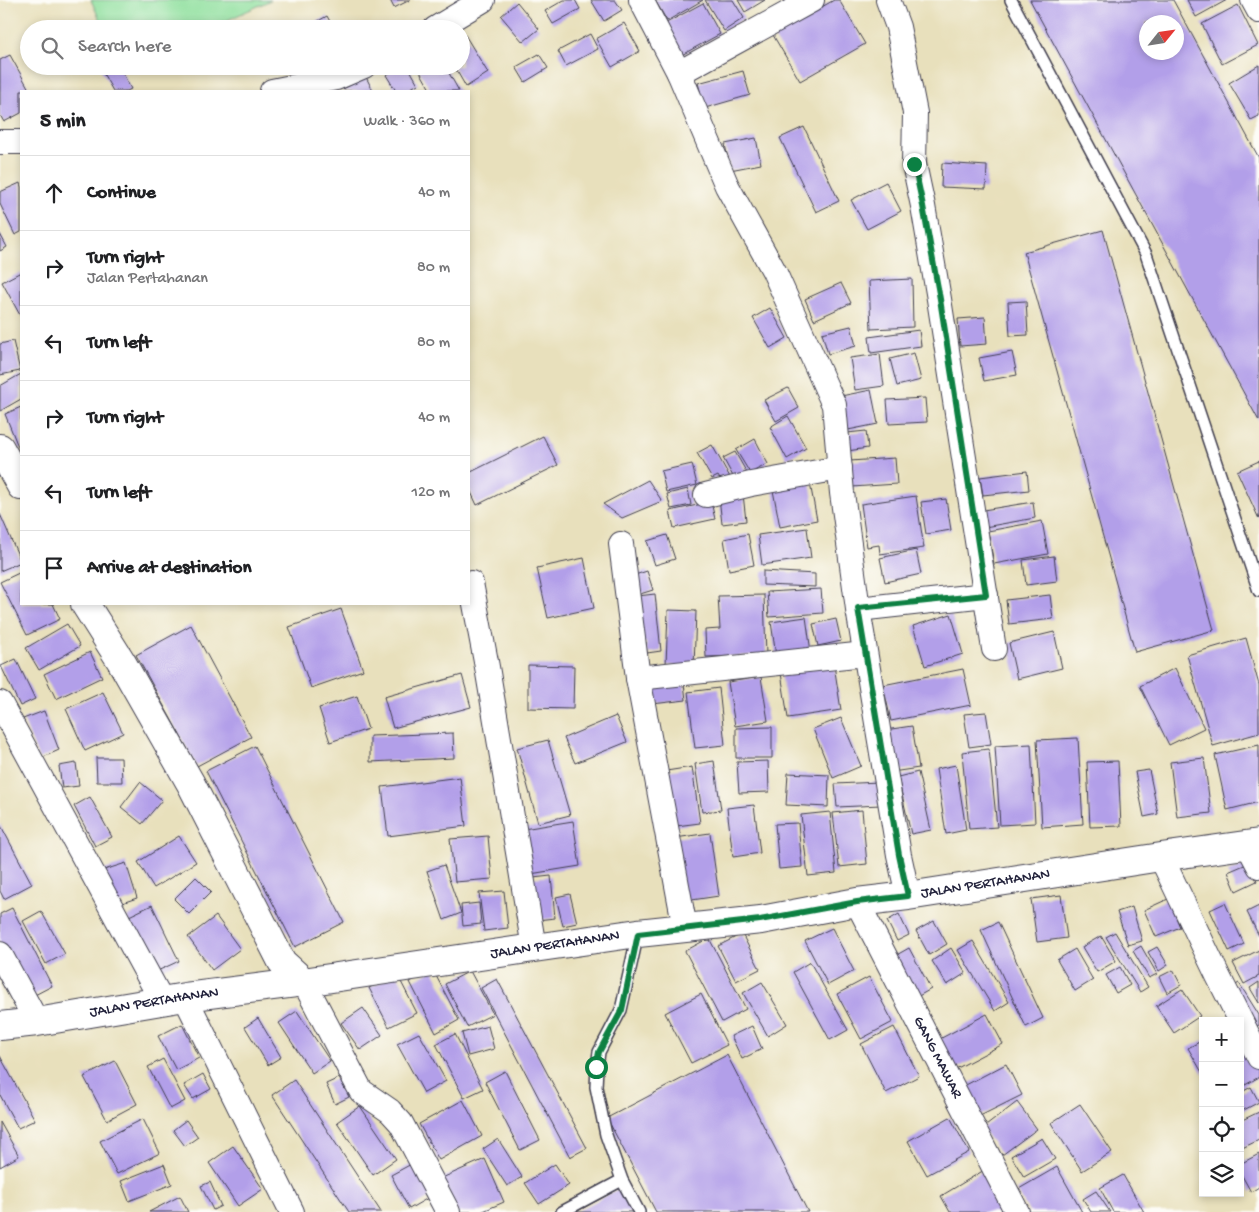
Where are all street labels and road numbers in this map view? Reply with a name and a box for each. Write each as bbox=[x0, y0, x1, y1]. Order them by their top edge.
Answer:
street label: JALAN PERTAHANAN bbox=[920, 865, 1052, 903]
street label: JALAN PERTAHANAN bbox=[489, 927, 621, 963]
street label: JALAN PERTAHANAN bbox=[88, 984, 220, 1022]
street label: GANG MAWAR bbox=[909, 1013, 966, 1103]

